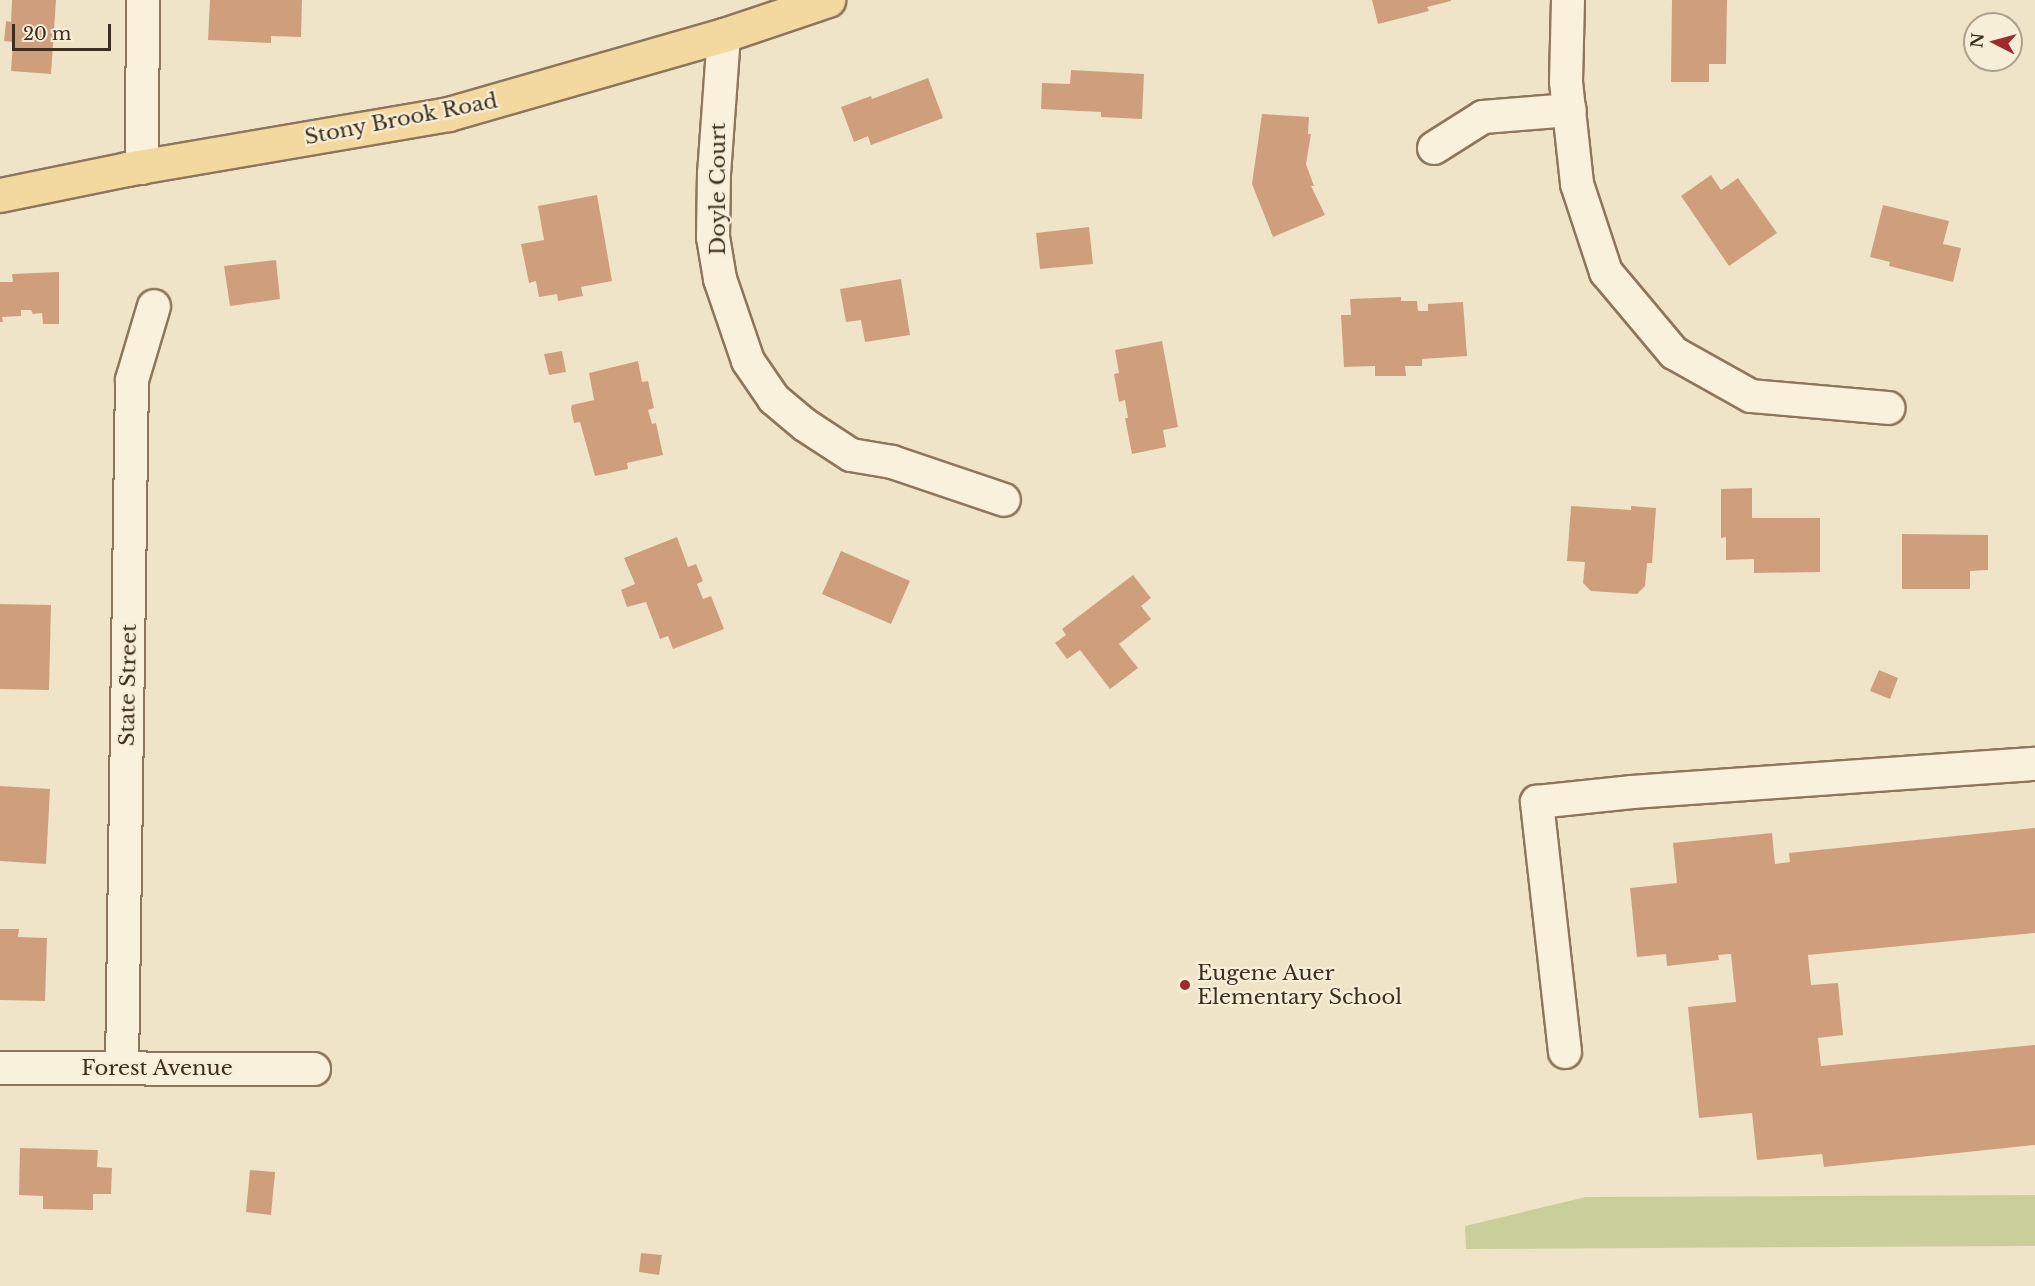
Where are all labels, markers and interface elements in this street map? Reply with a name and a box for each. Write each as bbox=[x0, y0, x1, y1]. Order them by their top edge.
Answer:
scale bar bbox=[15, 12, 114, 50]
north arrow bbox=[1963, 12, 2023, 72]
text: 20 m bbox=[23, 23, 71, 45]
text: N bbox=[1966, 32, 1988, 49]
street label: Stony Brook Road bbox=[302, 88, 500, 150]
street label: Doyle Court bbox=[705, 123, 731, 255]
street label: State Street bbox=[114, 624, 142, 746]
place label: Eugene Auer Elementary School bbox=[1197, 960, 1403, 1010]
marker: Eugene Auer Elementary School bbox=[1178, 978, 1192, 992]
street label: Forest Avenue bbox=[81, 1055, 233, 1081]

